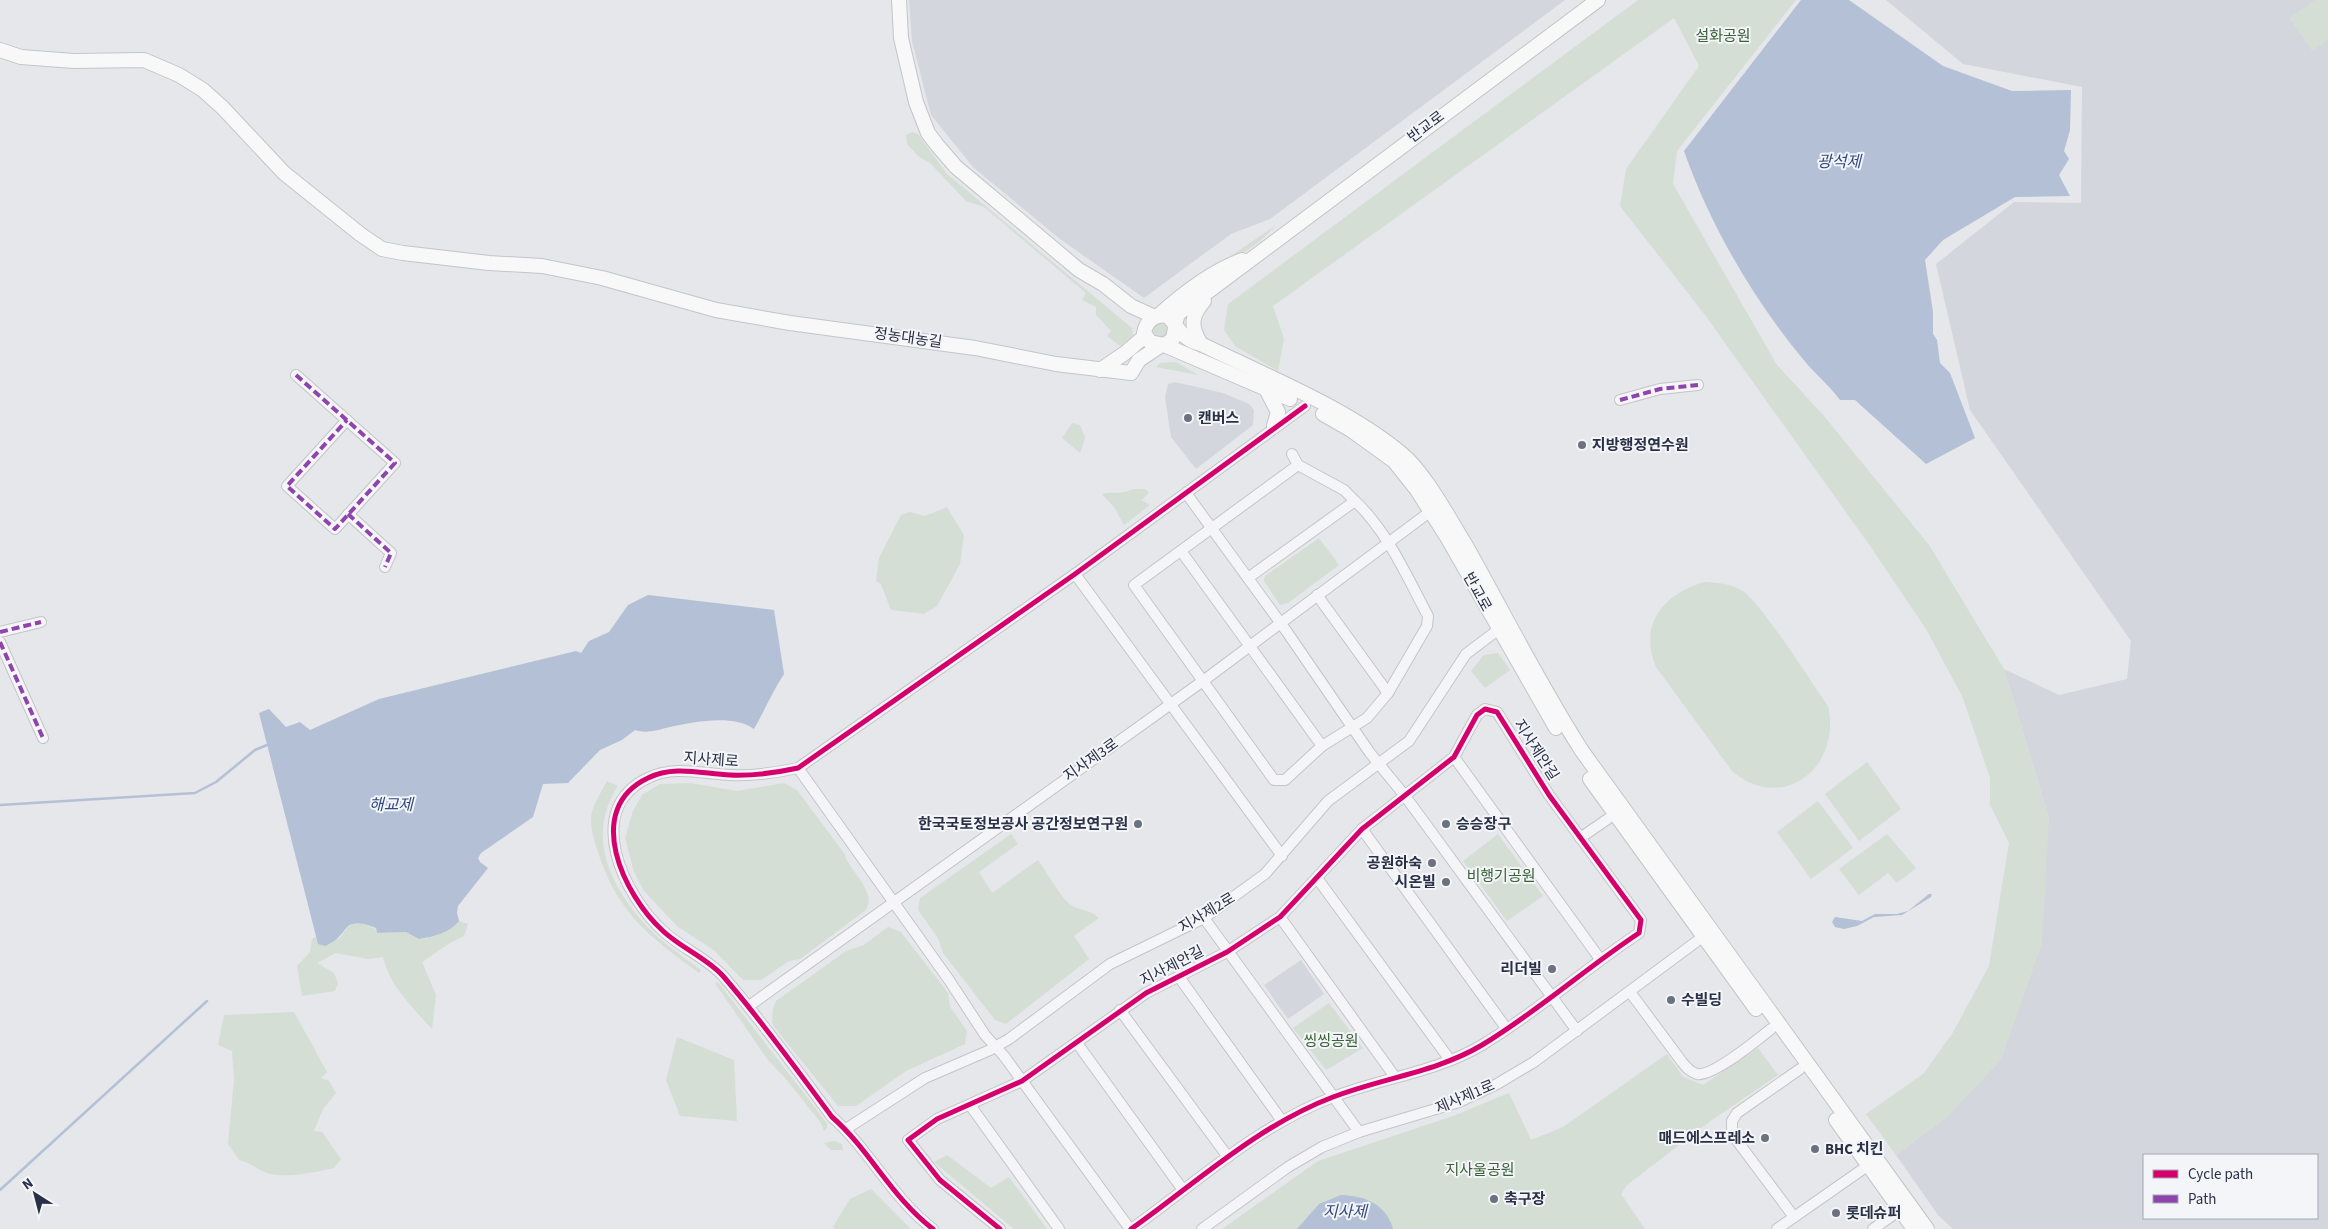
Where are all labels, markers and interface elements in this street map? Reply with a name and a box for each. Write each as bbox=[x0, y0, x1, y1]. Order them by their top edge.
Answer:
park label: 설화공원 bbox=[1695, 26, 1751, 47]
street label: 반교로 bbox=[1403, 106, 1449, 148]
water label: 광석제 bbox=[1817, 151, 1863, 173]
street label: 정농대농길 bbox=[872, 323, 944, 353]
place label: 캔버스 bbox=[1198, 408, 1240, 429]
marker: 캔버스 bbox=[1182, 412, 1194, 424]
place label: 지방행정연수원 bbox=[1592, 435, 1689, 456]
marker: 지방행정연수원 bbox=[1576, 439, 1588, 451]
street label: 반교로 bbox=[1458, 569, 1496, 615]
street label: 지사제안길 bbox=[1508, 715, 1564, 785]
street label: 지사제3로 bbox=[1059, 733, 1123, 787]
street label: 지사제로 bbox=[683, 748, 739, 772]
water label: 해교제 bbox=[369, 794, 415, 816]
place label: 한국국토정보공사 공간정보연구원 bbox=[918, 814, 1128, 835]
place label: 승승장구 bbox=[1456, 814, 1511, 835]
marker: 한국국토정보공사 공간정보연구원 bbox=[1132, 818, 1144, 830]
marker: 승승장구 bbox=[1440, 818, 1452, 830]
place label: 공원하숙 bbox=[1367, 853, 1422, 874]
marker: 공원하숙 bbox=[1426, 857, 1438, 869]
park label: 비행기공원 bbox=[1466, 866, 1536, 887]
place label: 시온빌 bbox=[1395, 872, 1436, 893]
marker: 시온빌 bbox=[1440, 876, 1452, 888]
street label: 지사제2로 bbox=[1175, 888, 1239, 938]
street label: 지사제안길 bbox=[1136, 941, 1208, 991]
place label: 리더빌 bbox=[1501, 959, 1542, 980]
marker: 리더빌 bbox=[1546, 963, 1558, 975]
place label: 수빌딩 bbox=[1681, 990, 1722, 1011]
marker: 수빌딩 bbox=[1665, 994, 1677, 1006]
park label: 씽씽공원 bbox=[1303, 1031, 1359, 1052]
street label: 제사제1로 bbox=[1432, 1075, 1498, 1119]
place label: 매드에스프레소 bbox=[1658, 1128, 1755, 1149]
marker: 매드에스프레소 bbox=[1759, 1132, 1771, 1144]
place label: BHC 치킨 bbox=[1825, 1139, 1884, 1160]
marker: BHC 치킨 bbox=[1809, 1143, 1821, 1155]
legend bbox=[2143, 1154, 2318, 1219]
park label: 지사울공원 bbox=[1445, 1160, 1515, 1181]
text: Cycle path bbox=[2188, 1164, 2253, 1185]
north arrow bbox=[10, 1169, 60, 1219]
text: N bbox=[18, 1173, 38, 1195]
place label: 축구장 bbox=[1504, 1189, 1546, 1210]
text: Path bbox=[2188, 1189, 2216, 1210]
marker: 축구장 bbox=[1488, 1193, 1500, 1205]
water label: 지사제 bbox=[1323, 1201, 1369, 1223]
place label: 롯데슈퍼 bbox=[1846, 1203, 1901, 1224]
marker: 롯데슈퍼 bbox=[1830, 1207, 1842, 1219]

